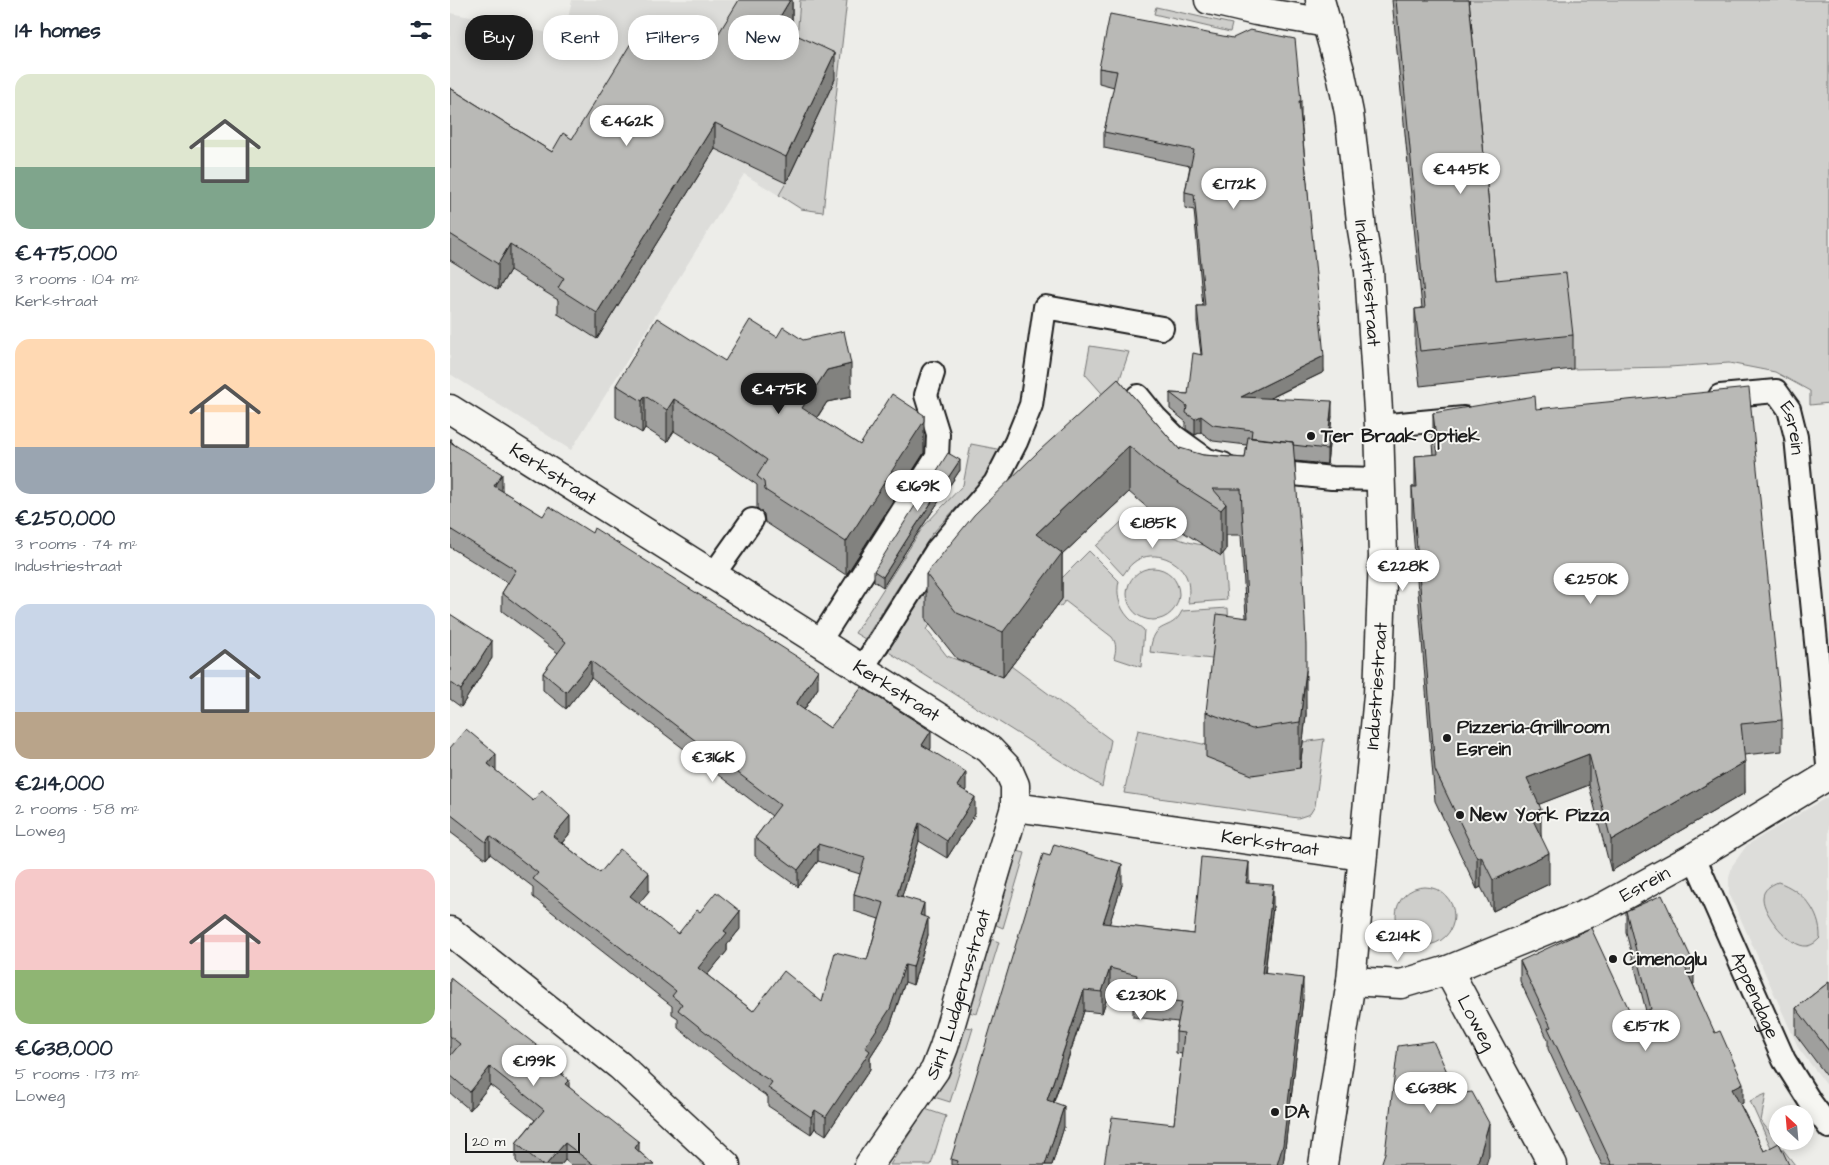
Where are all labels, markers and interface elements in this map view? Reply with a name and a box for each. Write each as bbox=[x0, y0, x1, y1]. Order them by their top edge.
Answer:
chip: Buy bbox=[465, 15, 533, 60]
chip: Rent bbox=[543, 15, 618, 60]
chip: Filters bbox=[628, 15, 718, 60]
chip: New bbox=[728, 15, 799, 60]
text: 14 homes bbox=[15, 16, 101, 45]
icon: filters bbox=[407, 16, 435, 44]
pin: €462K bbox=[592, 104, 662, 147]
icon: home bbox=[180, 106, 270, 196]
text: €462K bbox=[601, 110, 653, 132]
pin: €445K bbox=[1426, 152, 1496, 195]
text: €445K bbox=[1433, 158, 1489, 180]
pin: €172K bbox=[1199, 168, 1269, 210]
text: €172K bbox=[1212, 173, 1256, 195]
street label: Industriestraat bbox=[1347, 218, 1387, 348]
text: €475,000 bbox=[15, 239, 117, 268]
text: 3 rooms · 104 m² bbox=[15, 268, 140, 290]
text: Kerkstraat bbox=[15, 290, 98, 312]
icon: home bbox=[180, 371, 270, 461]
pin: €475K bbox=[744, 372, 814, 415]
text: €475K bbox=[752, 378, 806, 400]
street label: Esrein bbox=[1774, 395, 1811, 456]
place label: Ter Braak Optiek bbox=[1320, 423, 1480, 450]
marker: Ter Braak Optiek bbox=[1305, 430, 1317, 442]
street label: Kerkstraat bbox=[504, 436, 602, 512]
pin: €169K bbox=[883, 470, 953, 512]
text: €169K bbox=[896, 475, 940, 497]
text: €250,000 bbox=[15, 504, 115, 533]
pin: €185K bbox=[1118, 506, 1188, 549]
text: €185K bbox=[1130, 512, 1176, 534]
text: 3 rooms · 74 m² bbox=[15, 533, 138, 555]
pin: €228K bbox=[1368, 550, 1438, 592]
text: Industriestraat bbox=[15, 555, 122, 577]
text: €228K bbox=[1377, 555, 1429, 577]
pin: €250K bbox=[1556, 562, 1626, 605]
text: €250K bbox=[1565, 568, 1617, 590]
street label: Industriestraat bbox=[1359, 621, 1395, 750]
icon: home bbox=[180, 636, 270, 726]
street label: Kerkstraat bbox=[848, 653, 946, 729]
place label: Pizzeria-Grillroom Esrein bbox=[1457, 714, 1610, 763]
marker: Pizzeria-Grillroom Esrein bbox=[1441, 732, 1453, 744]
pin: €316K bbox=[678, 740, 748, 783]
text: €316K bbox=[692, 746, 734, 768]
text: €214,000 bbox=[15, 769, 104, 798]
text: 2 rooms · 58 m² bbox=[15, 798, 140, 820]
place label: New York Pizza bbox=[1470, 802, 1610, 829]
marker: New York Pizza bbox=[1454, 809, 1466, 821]
text: Loweg bbox=[15, 820, 65, 842]
street label: Kerkstraat bbox=[1219, 823, 1321, 863]
street label: Esrein bbox=[1615, 859, 1675, 909]
icon: home bbox=[180, 901, 270, 991]
street label: Sint Ludgerusstraat bbox=[919, 906, 998, 1085]
pin: €214K bbox=[1363, 920, 1433, 962]
text: €214K bbox=[1376, 925, 1420, 947]
place label: Cimenoglu bbox=[1623, 946, 1707, 974]
street label: Appendage bbox=[1724, 947, 1786, 1043]
marker: Cimenoglu bbox=[1607, 953, 1619, 965]
pin: €230K bbox=[1106, 978, 1176, 1021]
text: €230K bbox=[1116, 984, 1166, 1006]
street label: Loweg bbox=[1451, 990, 1502, 1056]
pin: €157K bbox=[1611, 1010, 1681, 1052]
text: €157K bbox=[1623, 1015, 1669, 1037]
text: €638,000 bbox=[15, 1034, 113, 1063]
pin: €199K bbox=[499, 1044, 569, 1087]
text: €199K bbox=[513, 1050, 555, 1072]
text: 5 rooms · 173 m² bbox=[15, 1063, 140, 1085]
pin: €638K bbox=[1396, 1072, 1466, 1114]
text: €638K bbox=[1406, 1077, 1456, 1099]
text: Loweg bbox=[15, 1085, 65, 1107]
place label: DA bbox=[1285, 1099, 1310, 1126]
north arrow bbox=[1769, 1105, 1814, 1150]
map controls bbox=[1769, 1105, 1814, 1150]
marker: DA bbox=[1269, 1106, 1281, 1118]
scale bar bbox=[465, 1130, 580, 1153]
text: 20 m bbox=[472, 1132, 505, 1152]

